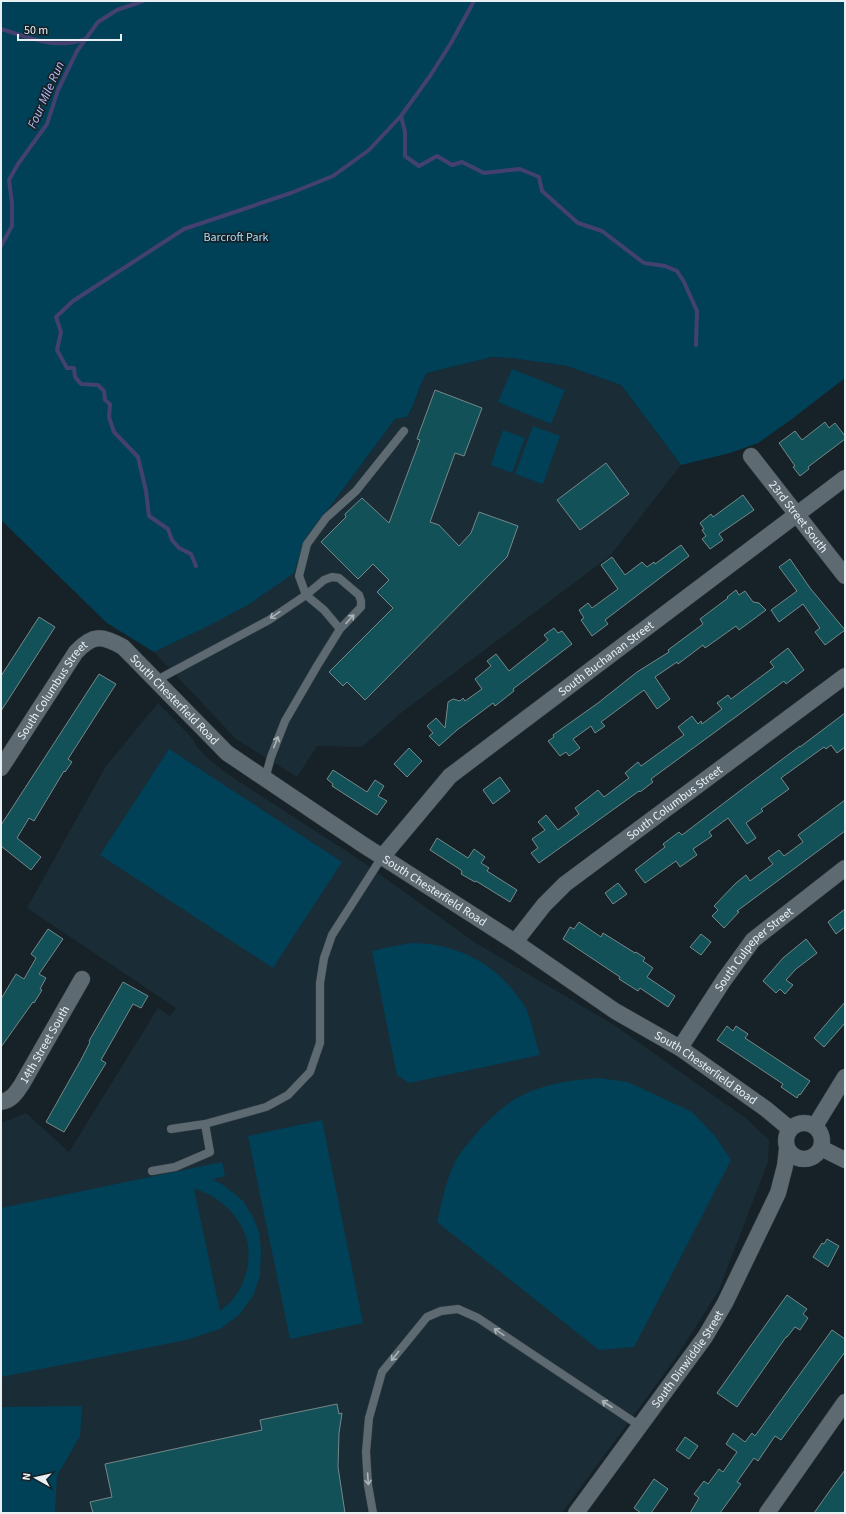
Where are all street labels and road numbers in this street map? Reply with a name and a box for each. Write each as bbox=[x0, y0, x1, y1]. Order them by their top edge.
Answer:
street label: 23rd Street South bbox=[765, 477, 832, 556]
street label: South Buchanan Street bbox=[554, 617, 657, 700]
street label: South Columbus Street bbox=[13, 637, 91, 743]
street label: South Chesterfield Road bbox=[126, 650, 223, 749]
street label: South Columbus Street bbox=[623, 761, 726, 844]
street label: South Chesterfield Road bbox=[379, 851, 490, 930]
street label: South Culpeper Street bbox=[710, 903, 797, 995]
street label: 14th Street South bbox=[15, 1002, 74, 1087]
street label: South Chesterfield Road bbox=[651, 1027, 761, 1109]
street label: South Dinwiddie Street bbox=[647, 1307, 727, 1411]

